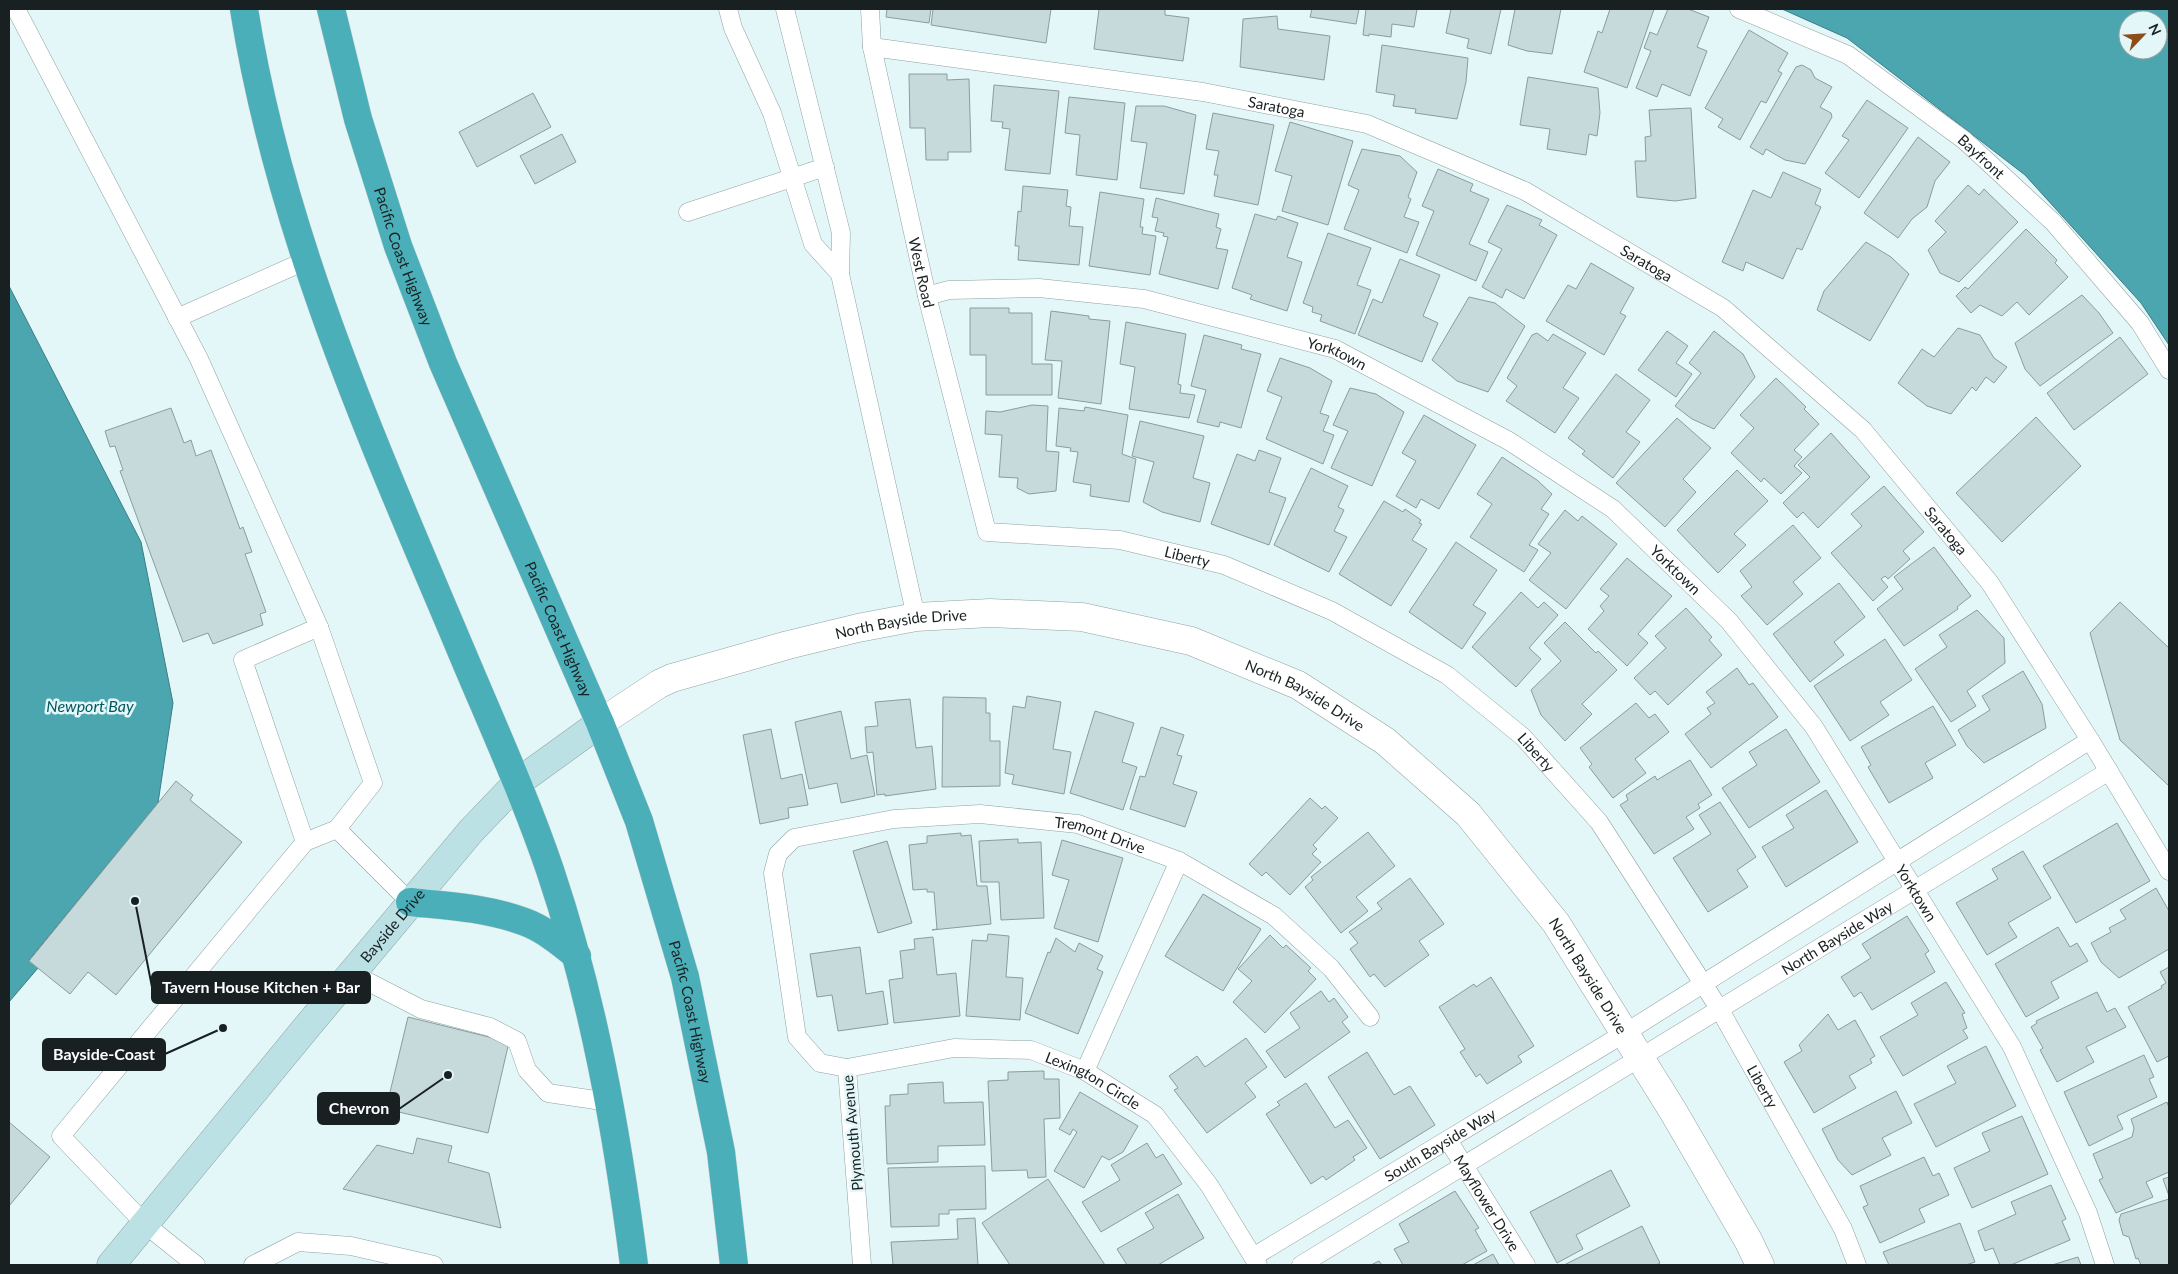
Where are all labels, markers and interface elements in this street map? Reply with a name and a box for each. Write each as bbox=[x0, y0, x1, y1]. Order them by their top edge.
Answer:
north arrow bbox=[2118, 10, 2168, 60]
text: N bbox=[2145, 21, 2165, 38]
street label: Saratoga bbox=[1247, 92, 1306, 121]
street label: Bayfront bbox=[1954, 130, 2009, 183]
street label: Pacific Coast Highway bbox=[371, 185, 437, 328]
street label: West Road bbox=[905, 236, 939, 310]
street label: Saratoga bbox=[1617, 241, 1676, 285]
street label: Yorktown bbox=[1305, 333, 1370, 373]
street label: Saratoga bbox=[1921, 503, 1972, 558]
street label: Yorktown bbox=[1647, 541, 1705, 598]
street label: Liberty bbox=[1163, 542, 1212, 570]
street label: Pacific Coast Highway bbox=[522, 558, 597, 700]
street label: North Bayside Drive bbox=[833, 605, 967, 642]
street label: North Bayside Drive bbox=[1243, 655, 1368, 735]
water label: Newport Bay bbox=[46, 696, 134, 715]
street label: Liberty bbox=[1514, 729, 1559, 775]
street label: Tremont Drive bbox=[1054, 813, 1148, 857]
street label: Yorktown bbox=[1892, 861, 1941, 924]
street label: Bayside Drive bbox=[356, 885, 428, 966]
street label: North Bayside Way bbox=[1778, 896, 1896, 978]
street label: North Bayside Drive bbox=[1546, 914, 1632, 1037]
street label: Pacific Coast Highway bbox=[666, 938, 716, 1085]
callout: Tavern House Kitchen + Bar bbox=[152, 972, 370, 1003]
text: Tavern House Kitchen + Bar bbox=[162, 977, 360, 996]
callout: Bayside-Coast bbox=[43, 1039, 165, 1070]
text: Bayside-Coast bbox=[53, 1044, 155, 1063]
street label: Lexington Circle bbox=[1043, 1047, 1144, 1113]
street label: Liberty bbox=[1744, 1062, 1782, 1111]
street label: Plymouth Avenue bbox=[838, 1074, 866, 1192]
callout: Chevron bbox=[318, 1093, 399, 1124]
text: Chevron bbox=[329, 1098, 389, 1117]
street label: South Bayside Way bbox=[1381, 1104, 1499, 1185]
street label: Mayflower Drive bbox=[1450, 1151, 1524, 1254]

